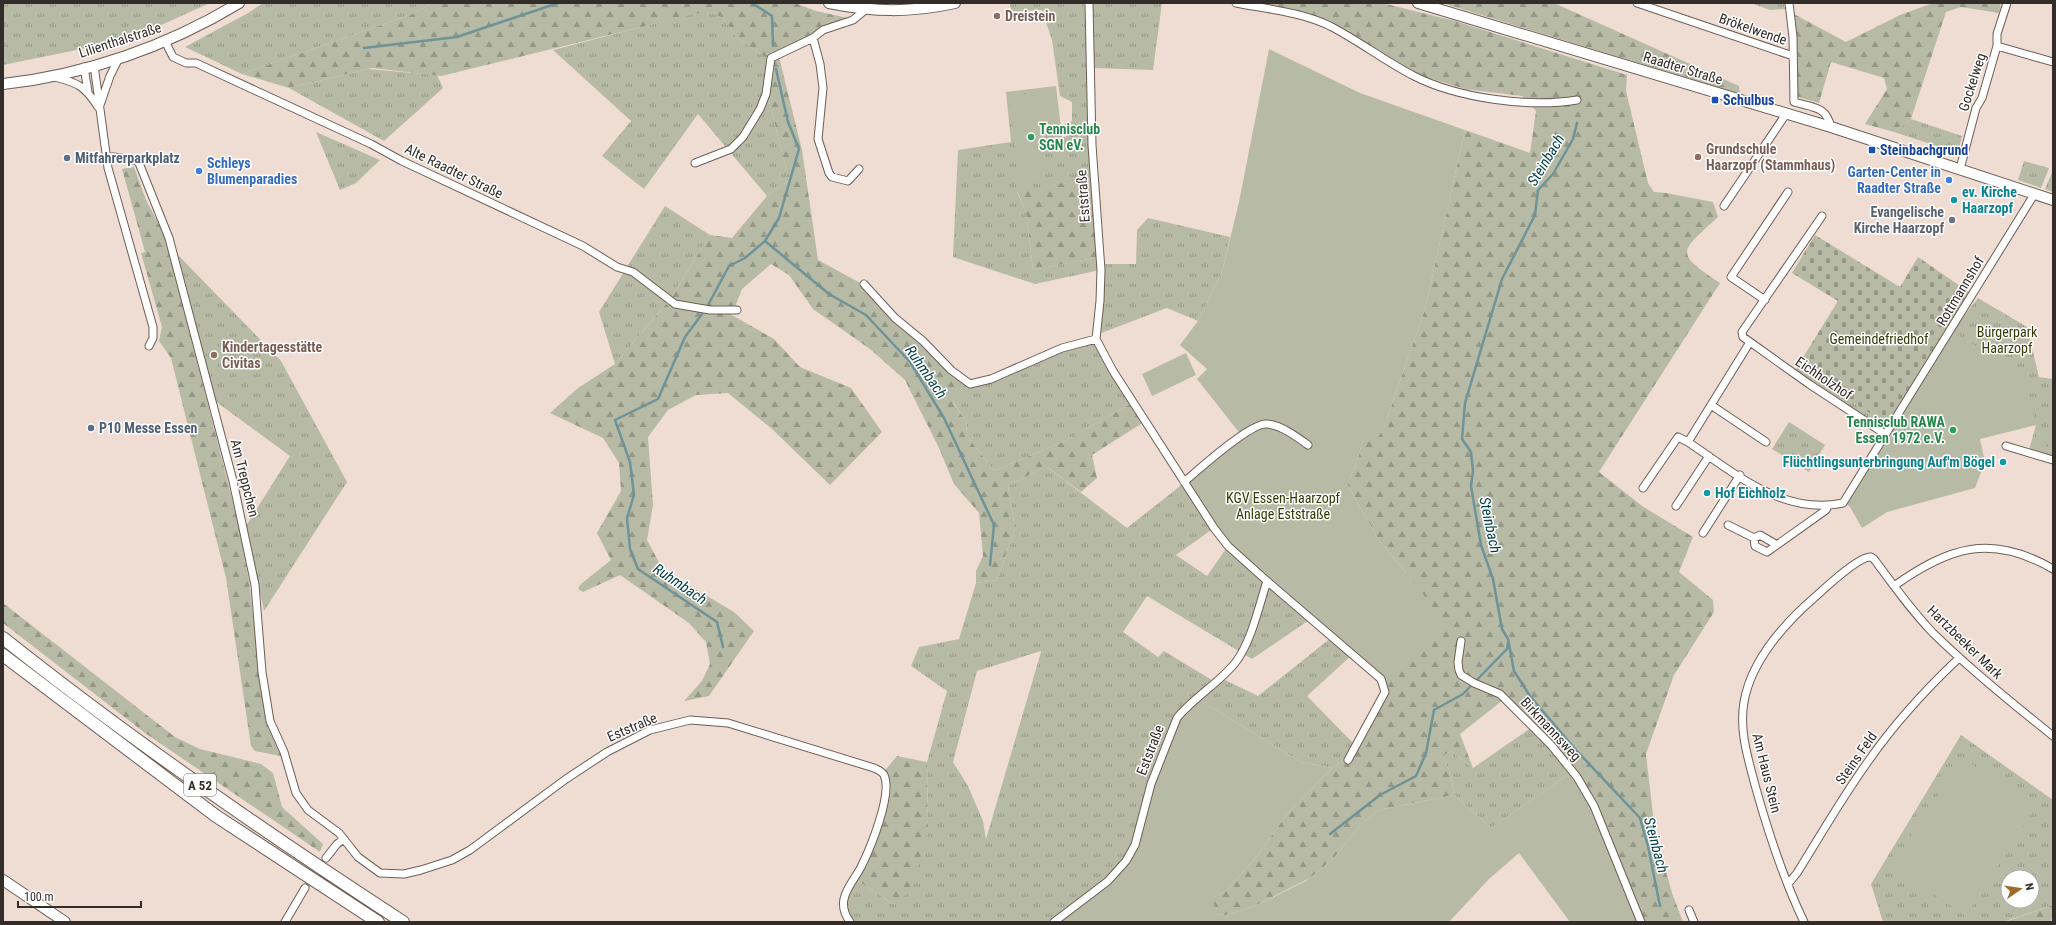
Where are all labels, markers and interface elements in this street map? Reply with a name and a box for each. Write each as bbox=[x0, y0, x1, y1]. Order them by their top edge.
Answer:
place label: Dreistein bbox=[1005, 8, 1056, 24]
street label: Brökelwende bbox=[1717, 10, 1789, 48]
marker: Dreistein bbox=[992, 11, 1002, 21]
street label: Lilienthalstraße bbox=[77, 19, 164, 61]
street label: Raadter Straße bbox=[1641, 48, 1725, 88]
street label: Gockelweg bbox=[1955, 51, 1989, 113]
place label: Schulbus bbox=[1723, 92, 1774, 108]
marker: Schulbus bbox=[1710, 95, 1720, 105]
place label: Tennisclub SGN eV. bbox=[1039, 121, 1100, 153]
water label: Steinbach bbox=[1524, 131, 1568, 189]
marker: Tennisclub SGN eV. bbox=[1026, 132, 1036, 142]
street label: Alte Raadter Straße bbox=[402, 140, 506, 202]
place label: Grundschule Haarzopf (Stammhaus) bbox=[1706, 141, 1835, 174]
place label: Steinbachgrund bbox=[1880, 142, 1968, 158]
marker: Steinbachgrund bbox=[1867, 145, 1877, 155]
place label: Mitfahrerparkplatz bbox=[75, 150, 180, 166]
marker: Grundschule Haarzopf (Stammhaus) bbox=[1693, 152, 1703, 162]
marker: Mitfahrerparkplatz bbox=[62, 153, 72, 163]
place label: Schleys Blumenparadies bbox=[207, 155, 297, 187]
place label: Garten-Center in Raadter Straße bbox=[1847, 164, 1941, 196]
marker: Schleys Blumenparadies bbox=[194, 166, 204, 176]
street label: Eststraße bbox=[1073, 169, 1093, 223]
marker: Garten-Center in Raadter Straße bbox=[1944, 175, 1954, 185]
place label: ev. Kirche Haarzopf bbox=[1962, 184, 2017, 216]
marker: ev. Kirche Haarzopf bbox=[1949, 195, 1959, 205]
place label: Evangelische Kirche Haarzopf bbox=[1854, 204, 1944, 236]
marker: Evangelische Kirche Haarzopf bbox=[1947, 215, 1957, 225]
street label: Rottmannshof bbox=[1933, 253, 1987, 329]
park label: Bürgerpark Haarzopf bbox=[1977, 324, 2038, 356]
park label: Gemeindefriedhof bbox=[1829, 331, 1929, 347]
place label: Kindertagesstätte Civitas bbox=[222, 339, 323, 371]
water label: Ruhmbach bbox=[901, 342, 951, 402]
marker: Kindertagesstätte Civitas bbox=[209, 350, 219, 360]
street label: Eichholzhof bbox=[1793, 353, 1856, 403]
place label: Tennisclub RAWA Essen 1972 e.V. bbox=[1846, 414, 1946, 446]
place label: P10 Messe Essen bbox=[99, 420, 198, 436]
marker: P10 Messe Essen bbox=[86, 423, 96, 433]
marker: Tennisclub RAWA Essen 1972 e.V. bbox=[1948, 425, 1958, 435]
street label: Am Treppchen bbox=[228, 438, 262, 518]
place label: Flüchtlingsunterbringung Auf'm Bögel bbox=[1783, 454, 1995, 470]
marker: Flüchtlingsunterbringung Auf'm Bögel bbox=[1998, 457, 2008, 467]
place label: Hof Eichholz bbox=[1715, 485, 1786, 501]
marker: Hof Eichholz bbox=[1702, 488, 1712, 498]
park label: KGV Essen-Haarzopf Anlage Eststraße bbox=[1226, 490, 1341, 522]
water label: Steinbach bbox=[1475, 495, 1505, 555]
water label: Ruhmbach bbox=[650, 560, 710, 608]
street label: Hartzbeeker Mark bbox=[1924, 602, 2006, 682]
street label: Birkmannsweg bbox=[1517, 694, 1585, 764]
street label: Eststraße bbox=[605, 709, 660, 745]
street label: Eststraße bbox=[1133, 722, 1167, 777]
street label: Steins Feld bbox=[1832, 728, 1880, 788]
street label: Am Haus Stein bbox=[1749, 732, 1785, 814]
road number: A 52 bbox=[184, 774, 216, 796]
water label: Steinbach bbox=[1640, 815, 1672, 875]
north arrow bbox=[2000, 869, 2040, 909]
text: N bbox=[2022, 882, 2036, 892]
scale bar bbox=[18, 883, 141, 909]
text: 100 m bbox=[24, 890, 54, 904]

